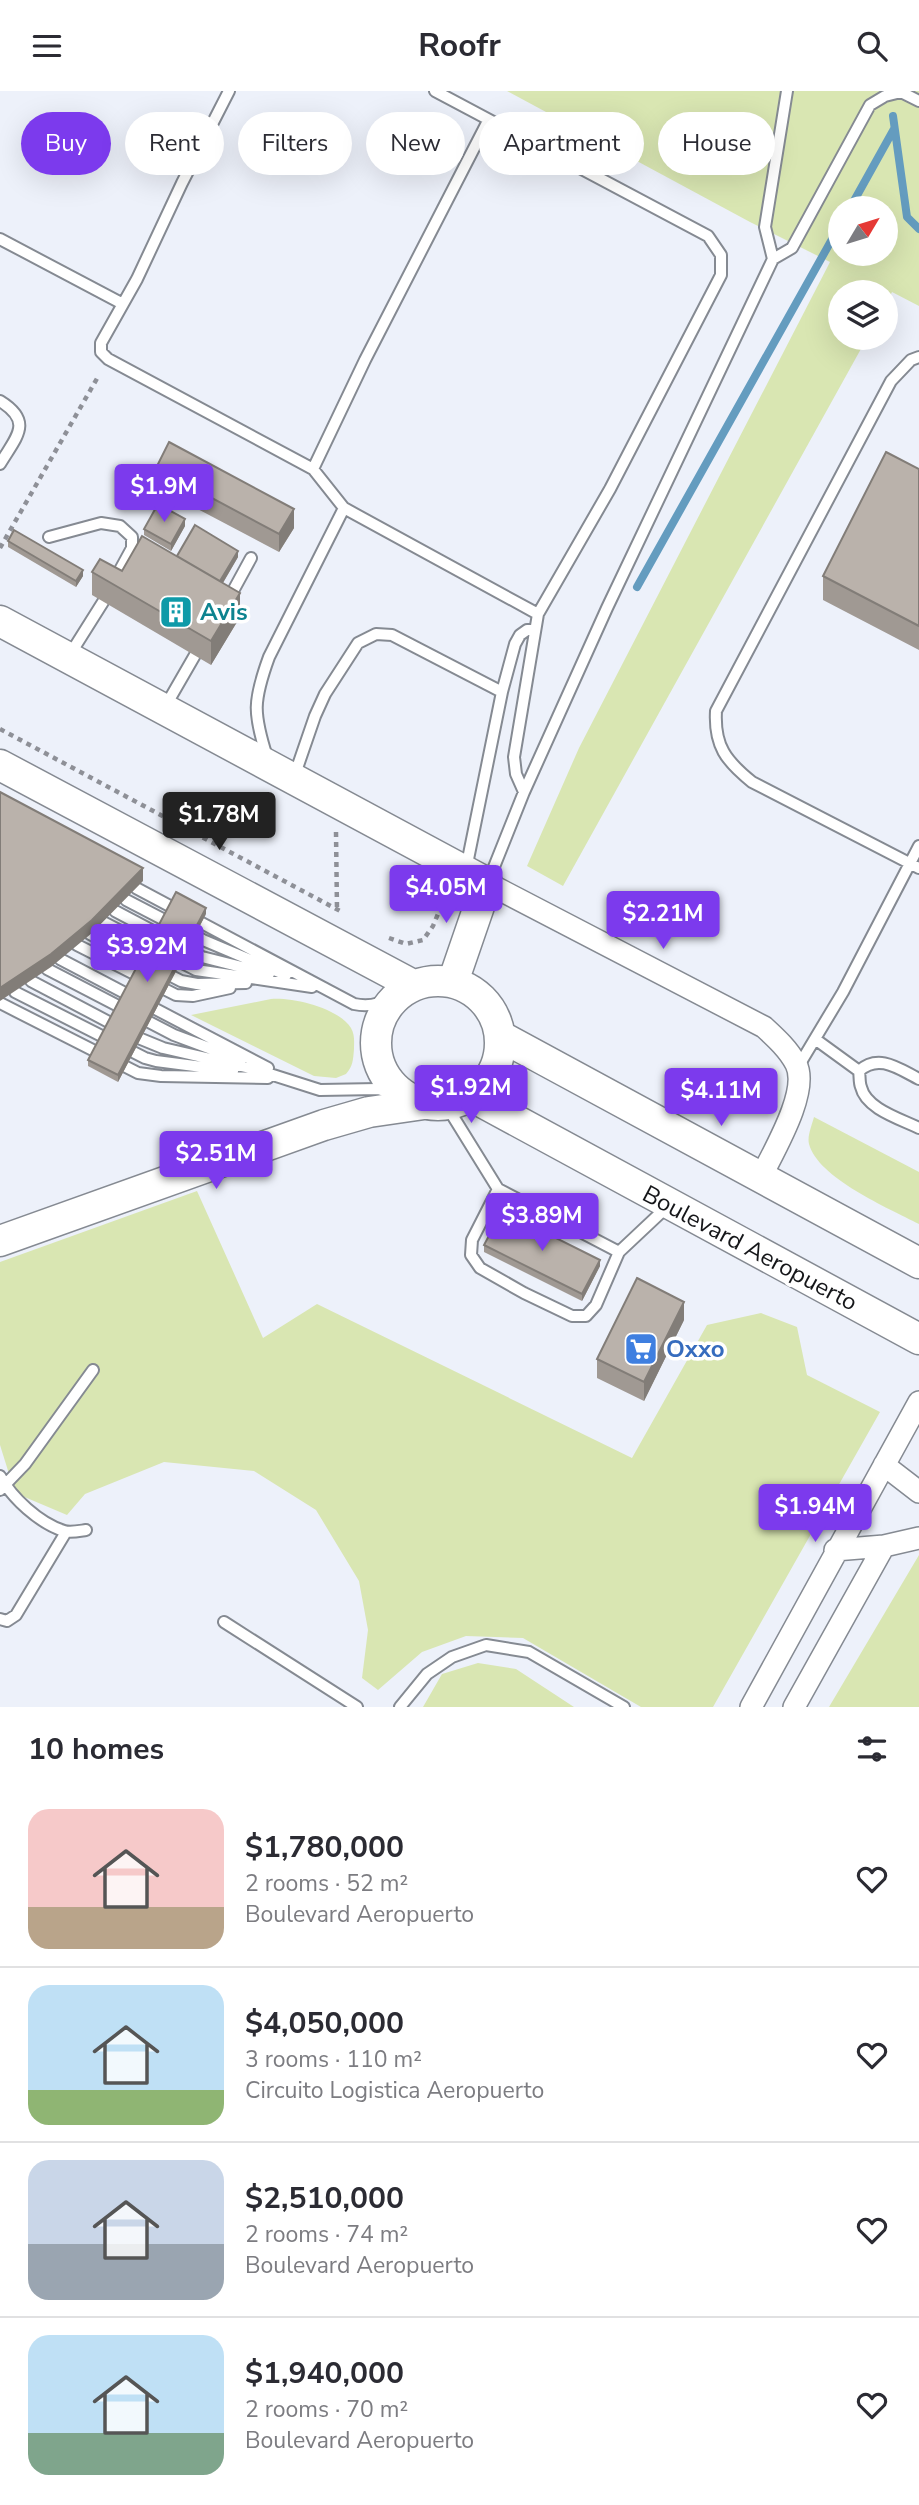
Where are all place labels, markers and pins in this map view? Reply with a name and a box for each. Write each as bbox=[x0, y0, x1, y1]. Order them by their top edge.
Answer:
pin: $1.9M bbox=[115, 465, 213, 524]
building icon: Avis bbox=[157, 593, 195, 631]
place label: Avis bbox=[200, 596, 248, 628]
pin: $1.78M bbox=[162, 793, 276, 852]
pin: $4.05M bbox=[389, 865, 503, 925]
pin: $2.21M bbox=[606, 891, 720, 951]
pin: $3.92M bbox=[90, 925, 204, 984]
pin: $1.92M bbox=[414, 1065, 528, 1125]
pin: $4.11M bbox=[664, 1069, 778, 1128]
pin: $2.51M bbox=[159, 1131, 273, 1191]
pin: $3.89M bbox=[485, 1193, 599, 1253]
supermarket icon: Oxxo bbox=[622, 1330, 660, 1368]
place label: Oxxo bbox=[666, 1333, 725, 1365]
pin: $1.94M bbox=[758, 1485, 872, 1544]

